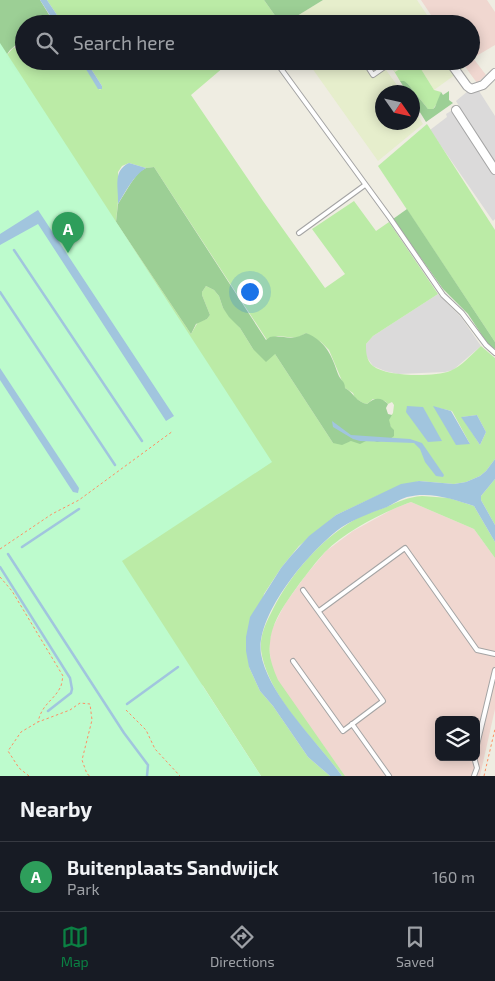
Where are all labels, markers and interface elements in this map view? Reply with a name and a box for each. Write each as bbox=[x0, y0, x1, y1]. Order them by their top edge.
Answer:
search box bbox=[15, 15, 480, 70]
icon: search bbox=[33, 29, 61, 57]
text: Search here bbox=[73, 31, 175, 54]
north arrow bbox=[375, 85, 420, 130]
pin: A bbox=[52, 212, 84, 253]
your location bbox=[237, 279, 263, 305]
map controls bbox=[435, 716, 480, 761]
button: layers bbox=[435, 716, 480, 761]
text: Nearby bbox=[20, 796, 92, 821]
text: Buitenplaats Sandwijck bbox=[67, 856, 279, 879]
text: A bbox=[31, 867, 41, 886]
text: 160 m bbox=[432, 867, 475, 886]
text: Park bbox=[67, 879, 100, 898]
tab: Map bbox=[61, 923, 89, 970]
tab: Directions bbox=[210, 923, 275, 970]
tab: Saved bbox=[396, 923, 434, 970]

